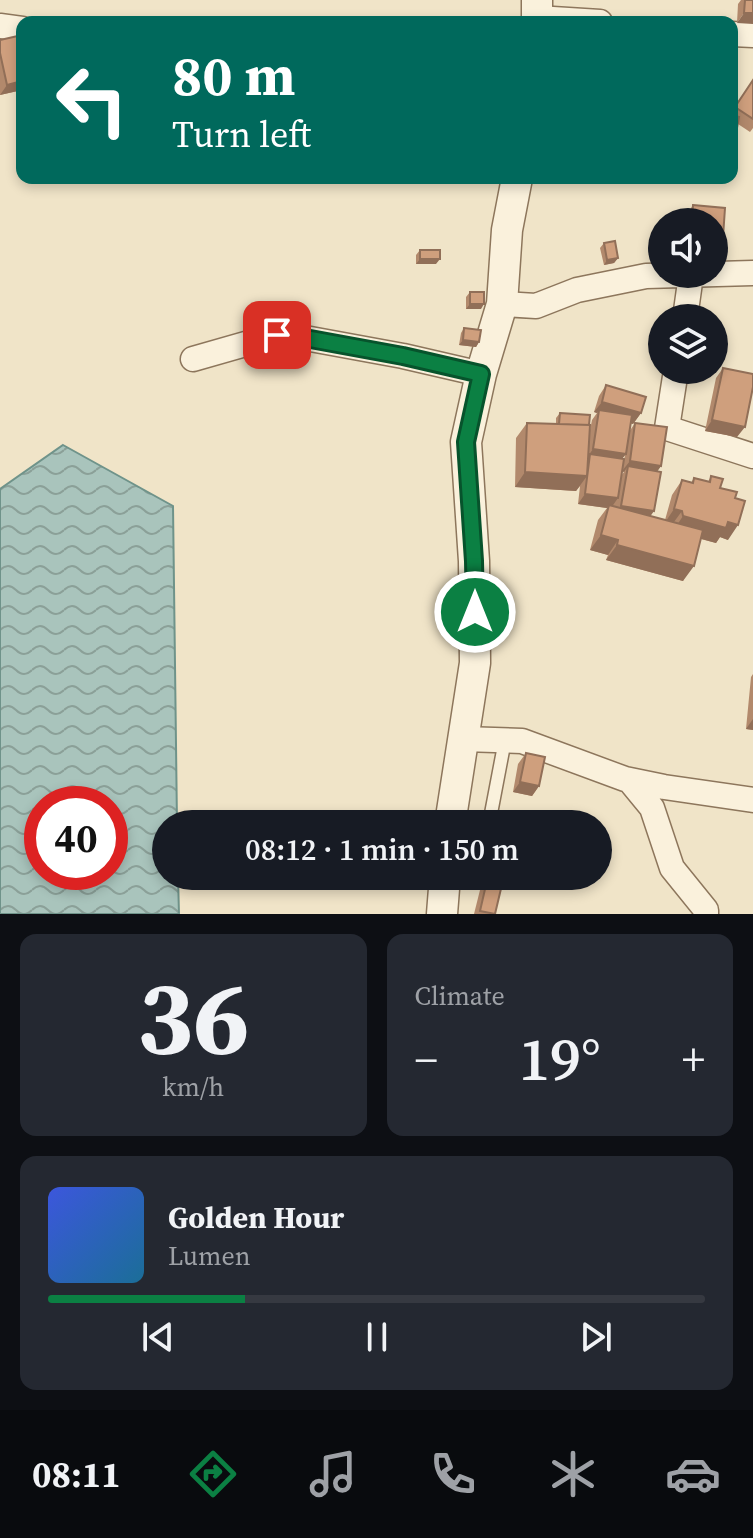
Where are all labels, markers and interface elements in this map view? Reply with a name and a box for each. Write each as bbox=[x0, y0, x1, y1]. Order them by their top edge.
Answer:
text: 80 m bbox=[172, 37, 295, 114]
icon: left bbox=[40, 48, 144, 152]
text: Turn left bbox=[172, 110, 311, 159]
map controls bbox=[648, 208, 728, 384]
button: sound bbox=[648, 208, 728, 288]
pin bbox=[243, 301, 311, 369]
button: layers bbox=[648, 304, 728, 384]
icon: arrive bbox=[255, 313, 299, 357]
position arrow bbox=[433, 570, 517, 654]
speed limit sign: 40 bbox=[24, 786, 128, 890]
text: 08:12 · 1 min · 150 m bbox=[245, 829, 519, 870]
text: 36 bbox=[137, 945, 250, 1088]
text: Climate bbox=[415, 978, 505, 1014]
text: 19° bbox=[519, 1018, 601, 1100]
text: − bbox=[415, 1029, 438, 1090]
text: + bbox=[682, 1029, 705, 1090]
text: km/h bbox=[162, 1069, 224, 1105]
text: Golden Hour bbox=[168, 1197, 344, 1238]
text: Lumen bbox=[168, 1238, 250, 1274]
icon: previous bbox=[136, 1315, 180, 1359]
icon: pause bbox=[355, 1315, 399, 1359]
icon: next bbox=[574, 1315, 618, 1359]
icon: directions bbox=[185, 1446, 241, 1502]
icon: music bbox=[305, 1446, 361, 1502]
icon: phone bbox=[425, 1446, 481, 1502]
icon: climate bbox=[545, 1446, 601, 1502]
icon: car bbox=[665, 1446, 721, 1502]
text: 08:11 bbox=[32, 1450, 121, 1499]

